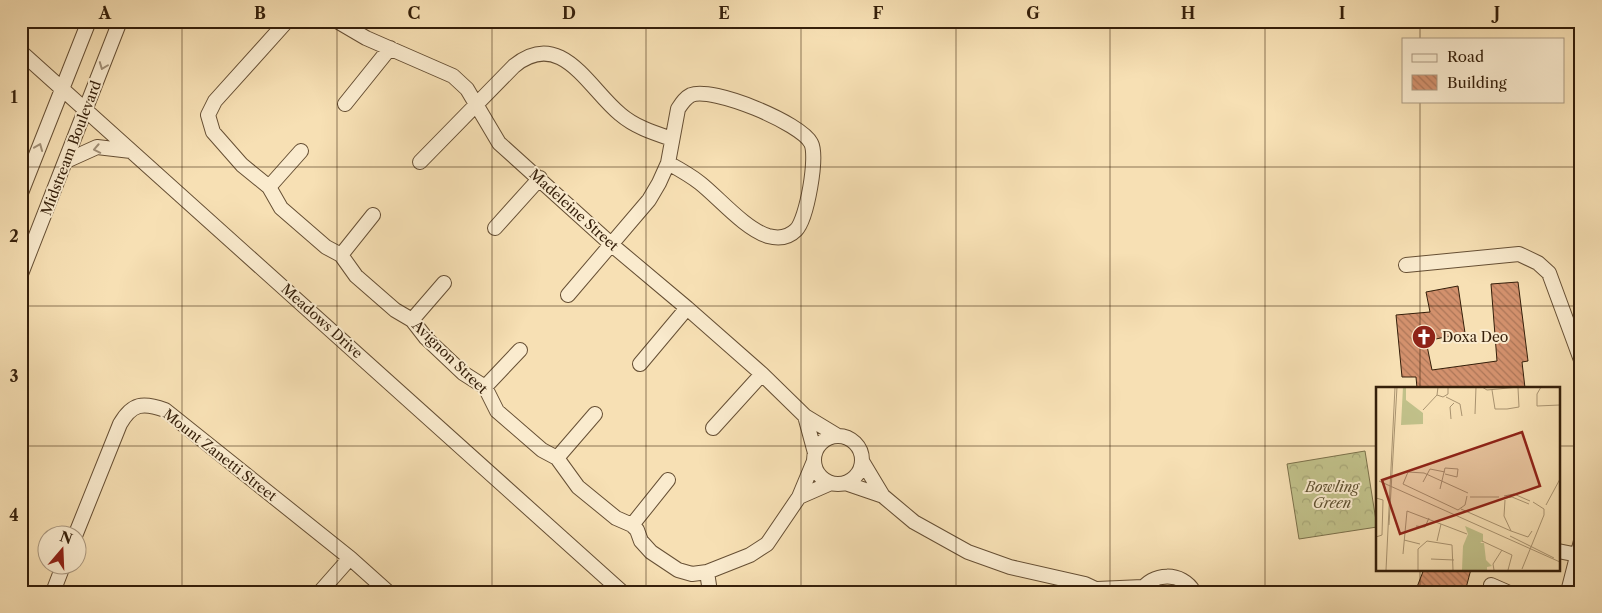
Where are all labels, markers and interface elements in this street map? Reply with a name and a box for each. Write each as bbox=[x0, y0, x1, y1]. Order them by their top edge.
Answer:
text: A bbox=[98, 3, 112, 23]
text: B bbox=[254, 3, 266, 23]
text: C bbox=[408, 3, 420, 23]
text: D bbox=[562, 3, 576, 23]
text: E bbox=[718, 3, 730, 23]
text: F bbox=[873, 3, 884, 23]
text: G bbox=[1026, 3, 1040, 23]
text: H bbox=[1181, 3, 1195, 23]
text: I bbox=[1339, 3, 1346, 23]
text: J bbox=[1491, 3, 1500, 23]
legend bbox=[1402, 38, 1564, 102]
text: Road bbox=[1447, 47, 1484, 66]
one-way arrow bbox=[99, 61, 109, 69]
text: Building bbox=[1447, 73, 1507, 92]
street label: Midstream Boulevard bbox=[37, 78, 105, 218]
text: 1 bbox=[10, 87, 18, 107]
one-way arrow bbox=[93, 143, 102, 154]
one-way arrow bbox=[34, 144, 44, 152]
street label: Madeleine Street bbox=[526, 165, 622, 255]
text: 2 bbox=[9, 226, 19, 246]
street label: Meadows Drive bbox=[278, 280, 367, 362]
street label: Avignon Street bbox=[408, 316, 492, 398]
church icon: Doxa Deo bbox=[1411, 324, 1437, 350]
place label: Doxa Deo bbox=[1442, 328, 1508, 346]
text: 3 bbox=[9, 366, 19, 386]
inset map bbox=[1376, 387, 1560, 570]
street label: Mount Zanetti Street bbox=[160, 405, 281, 505]
park label: Bowling Green bbox=[1304, 478, 1361, 512]
text: 4 bbox=[9, 505, 19, 525]
north arrow bbox=[38, 526, 88, 576]
text: N bbox=[58, 527, 75, 548]

